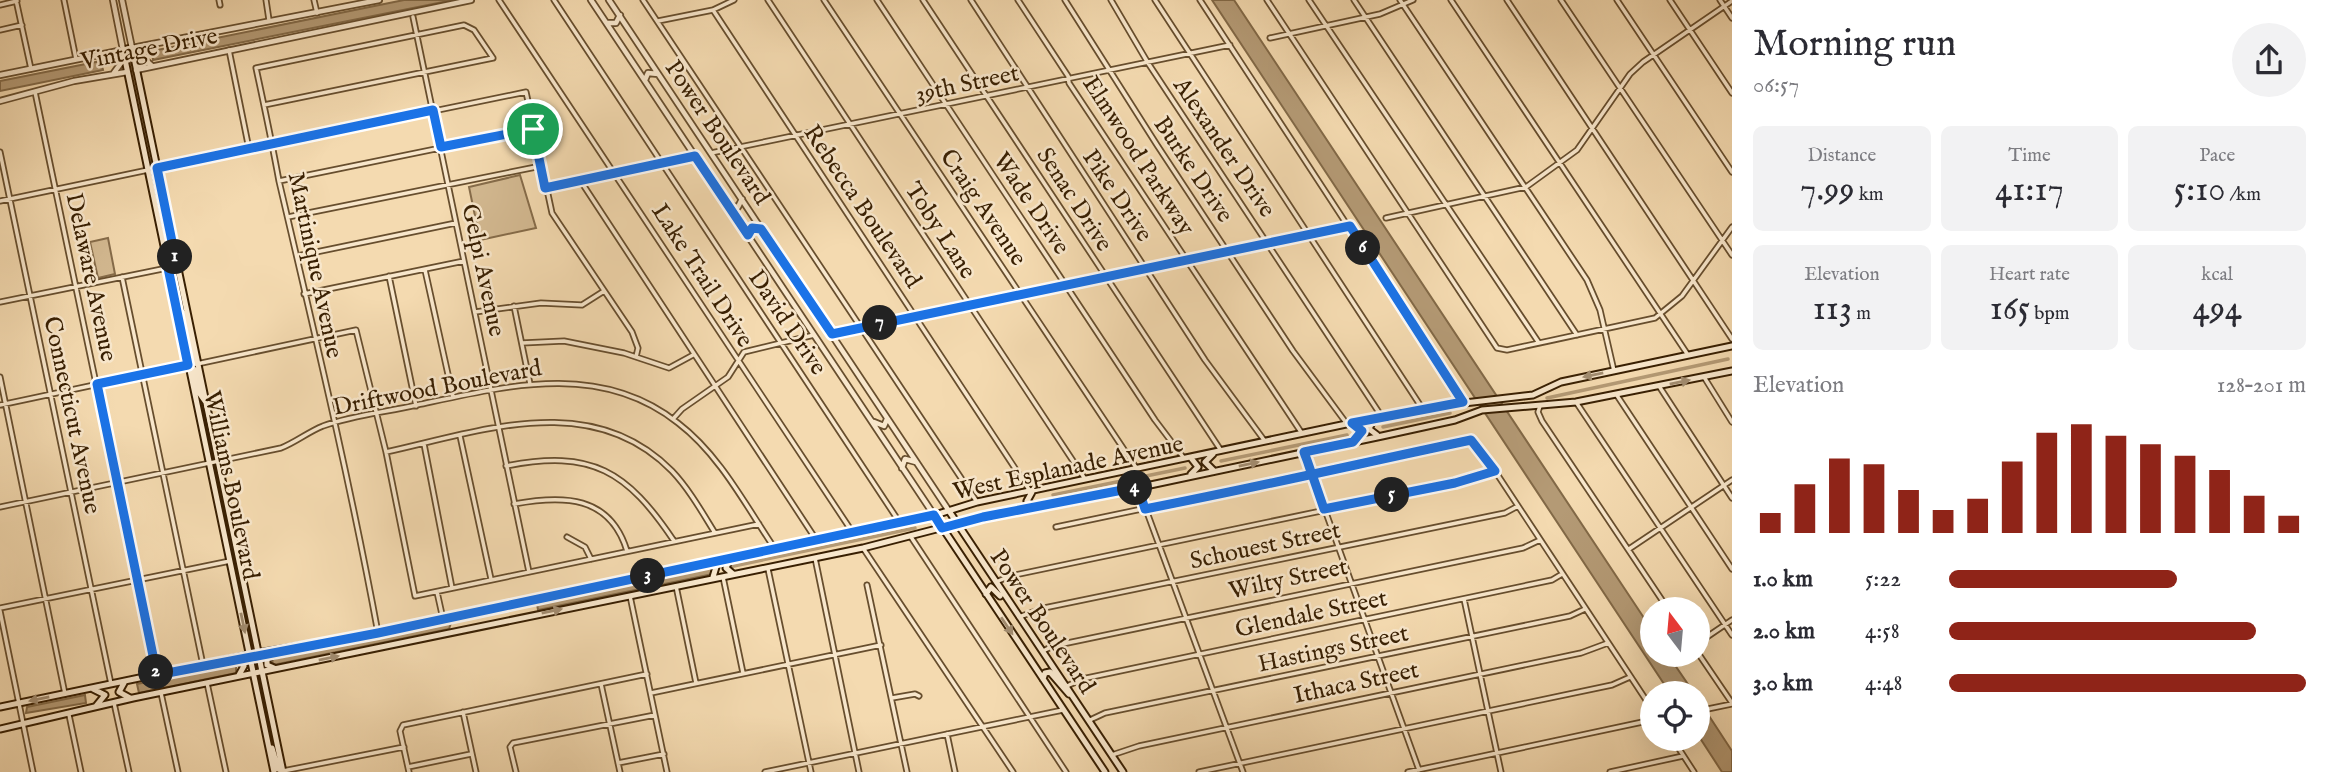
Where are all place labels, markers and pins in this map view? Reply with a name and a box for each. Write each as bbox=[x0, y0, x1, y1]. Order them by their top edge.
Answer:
pin bbox=[503, 99, 563, 159]
pin: 6 bbox=[1346, 230, 1380, 266]
pin: 1 bbox=[158, 240, 192, 274]
pin: 7 bbox=[862, 306, 898, 340]
pin: 4 bbox=[1118, 470, 1152, 505]
pin: 5 bbox=[1374, 477, 1410, 512]
pin: 3 bbox=[630, 558, 666, 594]
pin: 2 bbox=[138, 654, 174, 690]

